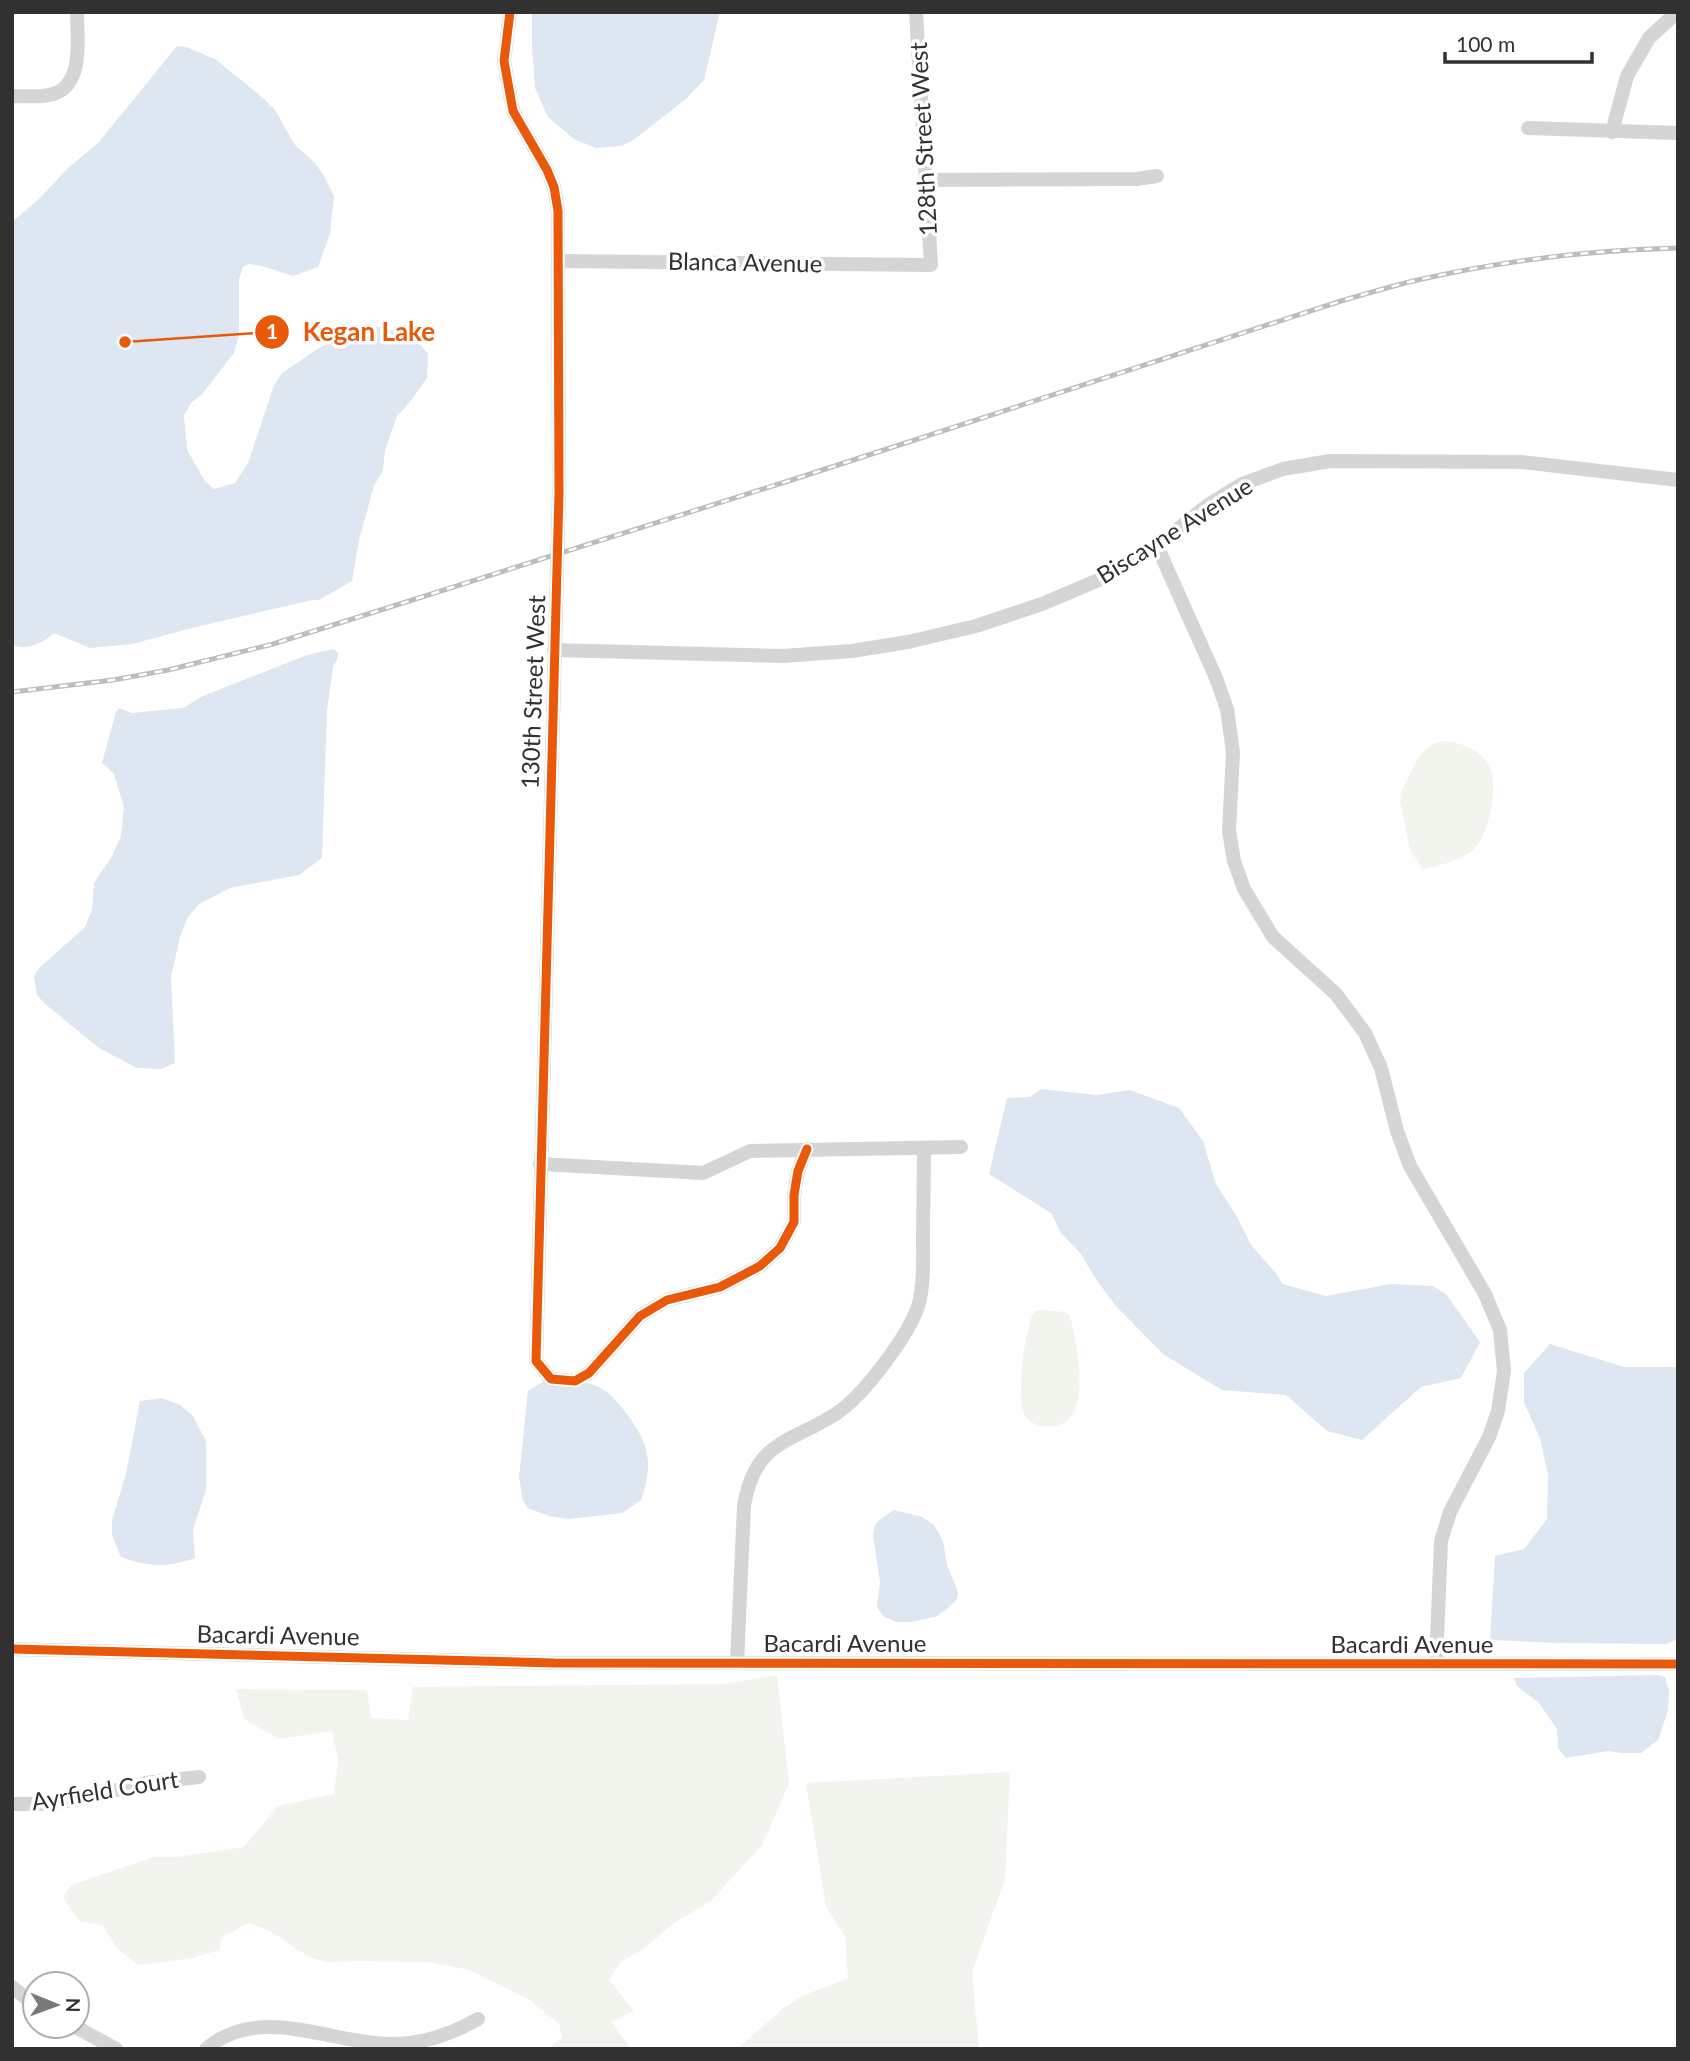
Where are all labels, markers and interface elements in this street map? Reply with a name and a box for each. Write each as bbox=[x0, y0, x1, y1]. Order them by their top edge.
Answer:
scale bar bbox=[1445, 21, 1592, 65]
text: 100 m bbox=[1456, 31, 1515, 56]
street label: 128th Street West bbox=[903, 41, 942, 237]
street label: Blanca Avenue bbox=[668, 246, 822, 277]
callout: Kegan Lake bbox=[254, 308, 450, 355]
text: Kegan Lake bbox=[303, 315, 435, 347]
text: 1 bbox=[266, 318, 278, 343]
street label: Biscayne Avenue bbox=[1091, 470, 1257, 589]
street label: 130th Street West bbox=[515, 594, 550, 789]
street label: Bacardi Avenue bbox=[196, 1619, 360, 1650]
street label: Bacardi Avenue bbox=[764, 1628, 926, 1657]
street label: Bacardi Avenue bbox=[1331, 1629, 1493, 1658]
street label: Ayrfield Court bbox=[29, 1764, 181, 1815]
north arrow bbox=[21, 1970, 91, 2040]
text: N bbox=[62, 1998, 85, 2013]

